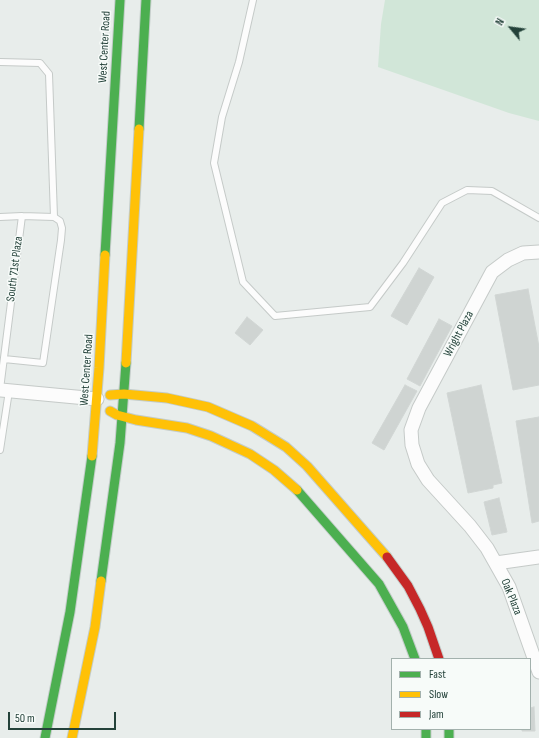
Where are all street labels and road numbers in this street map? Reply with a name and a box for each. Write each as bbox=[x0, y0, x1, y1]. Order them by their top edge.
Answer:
street label: West Center Road bbox=[96, 11, 114, 83]
street label: South 71st Plaza bbox=[4, 236, 26, 302]
street label: Wright Plaza bbox=[441, 309, 477, 359]
street label: West Center Road bbox=[77, 334, 97, 406]
street label: Oak Plaza bbox=[497, 577, 525, 617]

